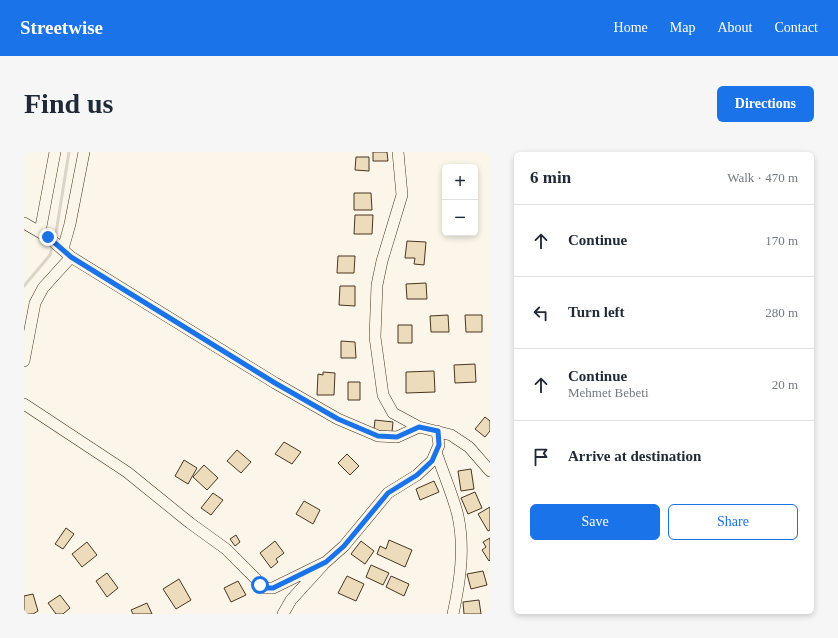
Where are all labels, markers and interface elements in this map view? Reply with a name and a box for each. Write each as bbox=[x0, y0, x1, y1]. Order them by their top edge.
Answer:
text: Streetwise bbox=[20, 17, 103, 38]
text: Home bbox=[614, 20, 648, 35]
text: Map bbox=[670, 20, 695, 35]
text: About bbox=[717, 20, 752, 35]
text: Contact bbox=[774, 20, 818, 35]
button: Directions bbox=[717, 86, 814, 122]
text: Find us bbox=[24, 88, 114, 119]
map controls bbox=[442, 164, 478, 236]
button: + bbox=[442, 164, 478, 200]
text: 6 min bbox=[530, 168, 571, 187]
text: Walk · 470 m bbox=[727, 170, 798, 185]
button: − bbox=[442, 200, 478, 236]
route end bbox=[39, 228, 57, 246]
icon: ahead bbox=[530, 230, 552, 252]
text: Continue bbox=[568, 232, 627, 248]
text: 170 m bbox=[765, 233, 798, 248]
icon: left bbox=[530, 302, 552, 324]
text: Turn left bbox=[568, 304, 625, 320]
text: 280 m bbox=[765, 305, 798, 320]
text: Continue bbox=[568, 368, 627, 384]
icon: ahead bbox=[530, 374, 552, 396]
text: 20 m bbox=[772, 377, 798, 392]
text: Mehmet Bebeti bbox=[568, 385, 649, 400]
icon: arrive bbox=[530, 446, 552, 468]
text: Arrive at destination bbox=[568, 448, 701, 464]
button: Save bbox=[530, 504, 660, 540]
button: Share bbox=[668, 504, 798, 540]
route start bbox=[251, 576, 269, 594]

